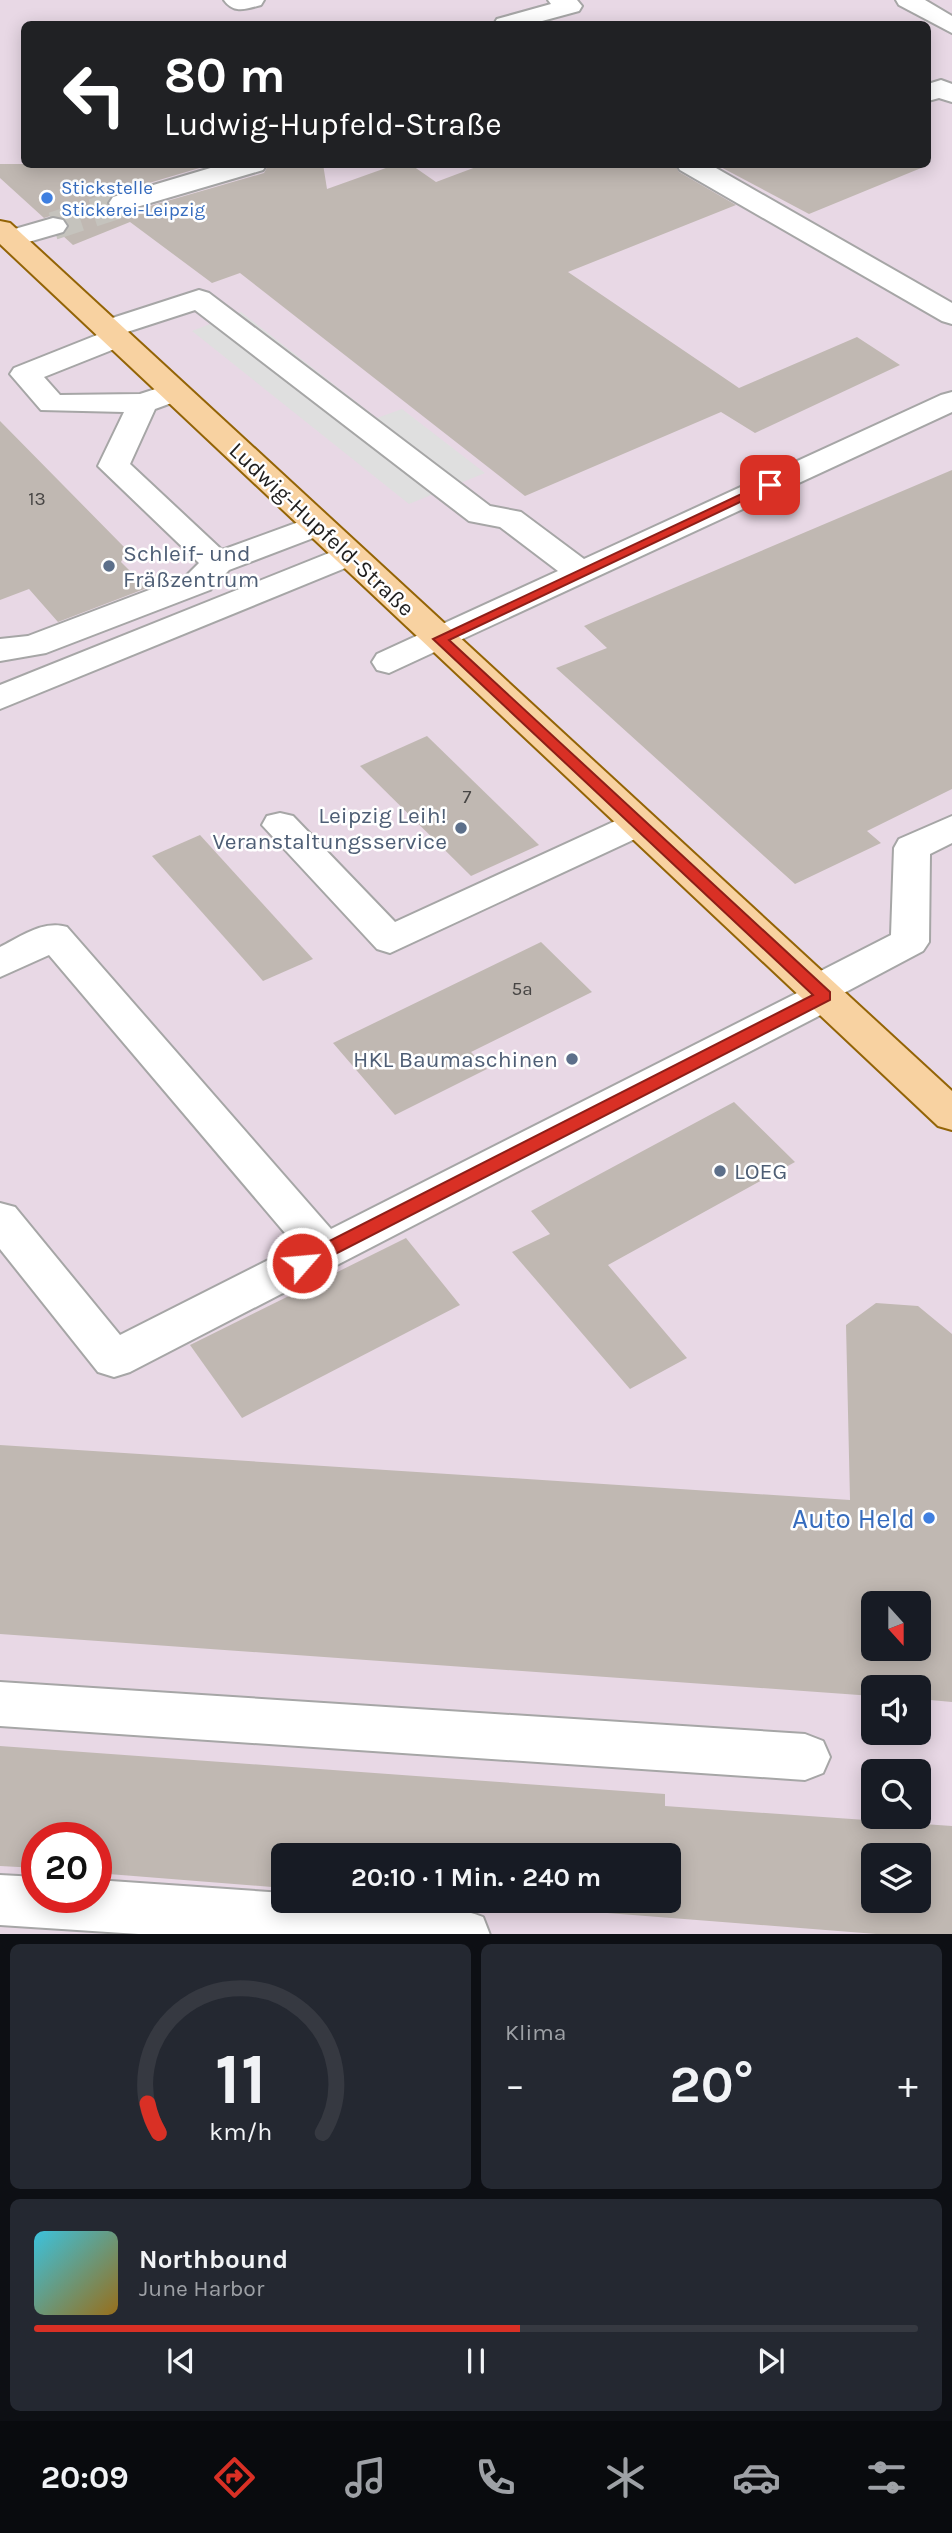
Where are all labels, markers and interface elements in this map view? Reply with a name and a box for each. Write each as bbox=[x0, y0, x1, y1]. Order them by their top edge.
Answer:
text: 80 m bbox=[164, 47, 286, 104]
icon: left bbox=[49, 49, 140, 140]
text: Ludwig-Hupfeld-Straße bbox=[164, 106, 502, 143]
place label: Stickstelle Stickerei-Leipzig bbox=[61, 177, 206, 221]
marker: Stickstelle Stickerei-Leipzig bbox=[39, 190, 55, 206]
street label: Ludwig-Hupfeld-Straße bbox=[224, 437, 420, 622]
pin bbox=[740, 455, 800, 515]
icon: arrive bbox=[751, 466, 789, 504]
house number: 13 bbox=[28, 488, 46, 510]
place label: Schleif- und Fräßzentrum bbox=[123, 540, 259, 593]
marker: Schleif- und Fräßzentrum bbox=[101, 558, 117, 574]
house number: 7 bbox=[463, 786, 472, 808]
place label: Leipzig Leih! Veranstaltungsservice bbox=[212, 802, 447, 855]
marker: Leipzig Leih! Veranstaltungsservice bbox=[453, 820, 469, 836]
house number: 5a bbox=[511, 978, 533, 1000]
place label: HKL Baumaschinen bbox=[353, 1046, 558, 1073]
marker: HKL Baumaschinen bbox=[564, 1051, 580, 1067]
place label: LOEG bbox=[734, 1158, 787, 1185]
marker: LOEG bbox=[712, 1163, 728, 1179]
position arrow bbox=[265, 1226, 339, 1300]
place label: Auto Held bbox=[792, 1502, 915, 1535]
marker: Auto Held bbox=[921, 1510, 937, 1526]
north arrow bbox=[861, 1591, 931, 1661]
map controls bbox=[861, 1591, 931, 1913]
button: sound bbox=[861, 1675, 931, 1745]
button: search bbox=[861, 1759, 931, 1829]
speed limit sign: 20 bbox=[21, 1822, 112, 1913]
button: layers bbox=[861, 1843, 931, 1913]
text: 20:10 · 1 Min. · 240 m bbox=[351, 1862, 601, 1893]
text: Klima bbox=[505, 2019, 566, 2046]
text: 11 bbox=[215, 2036, 266, 2121]
text: 20° bbox=[669, 2054, 754, 2115]
text: − bbox=[505, 2063, 525, 2108]
text: + bbox=[898, 2063, 918, 2108]
text: km/h bbox=[209, 2116, 272, 2145]
text: Northbound bbox=[139, 2244, 288, 2275]
text: June Harbor bbox=[139, 2275, 264, 2302]
icon: previous bbox=[162, 2342, 200, 2380]
icon: pause bbox=[457, 2342, 495, 2380]
icon: next bbox=[752, 2342, 790, 2380]
icon: directions bbox=[210, 2453, 259, 2502]
icon: music bbox=[341, 2453, 390, 2502]
icon: phone bbox=[471, 2453, 520, 2502]
icon: climate bbox=[601, 2453, 650, 2502]
icon: car bbox=[732, 2453, 781, 2502]
icon: filters bbox=[862, 2453, 911, 2502]
text: 20:09 bbox=[41, 2459, 129, 2496]

